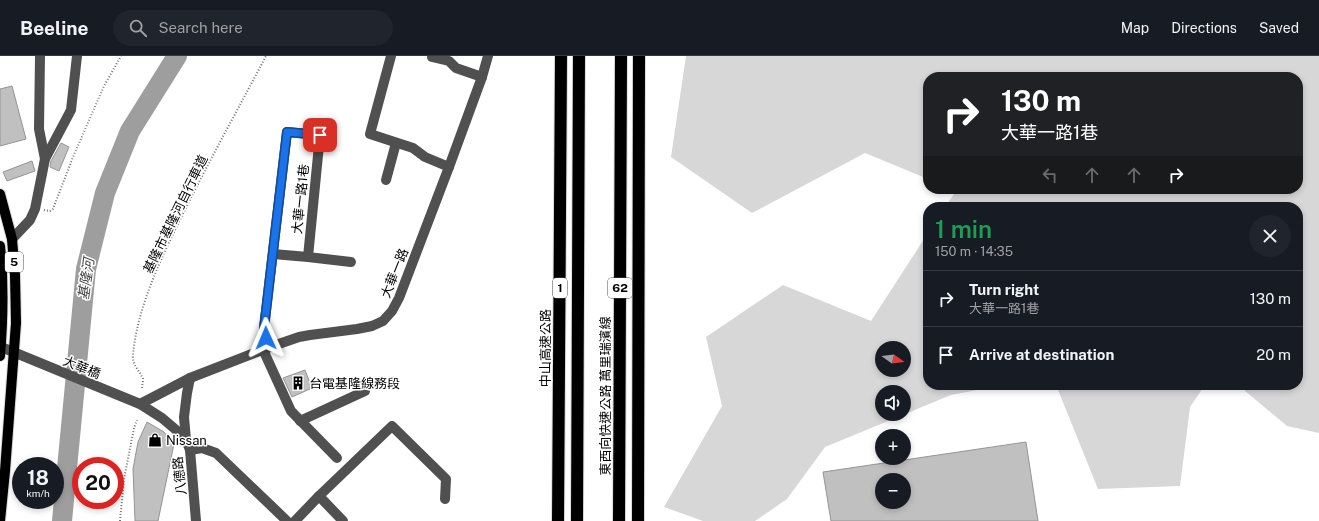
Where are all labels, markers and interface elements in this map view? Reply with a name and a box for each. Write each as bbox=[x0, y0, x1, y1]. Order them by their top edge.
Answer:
search box bbox=[113, 10, 393, 46]
text: Beeline bbox=[20, 17, 89, 39]
icon: search bbox=[127, 17, 149, 39]
text: Search here bbox=[159, 19, 243, 36]
text: Map bbox=[1121, 20, 1149, 36]
text: Directions bbox=[1171, 20, 1237, 36]
text: Saved bbox=[1259, 20, 1299, 36]
text: 130 m bbox=[1001, 84, 1081, 117]
icon: right bbox=[935, 88, 987, 140]
pin bbox=[303, 118, 337, 152]
text: 大華一路1巷 bbox=[1001, 122, 1098, 143]
icon: arrive bbox=[309, 124, 331, 146]
street label: 基隆市基隆河自行車道 bbox=[140, 153, 211, 276]
street label: 大華一路1巷 bbox=[289, 163, 312, 235]
icon: left bbox=[1039, 164, 1061, 186]
icon: ahead bbox=[1081, 164, 1103, 186]
icon: ahead bbox=[1123, 164, 1145, 186]
icon: right bbox=[1165, 164, 1187, 186]
text: 1 min bbox=[935, 215, 992, 243]
button: close bbox=[1249, 215, 1291, 257]
text: 150 m · 14:35 bbox=[935, 244, 1013, 259]
street label: 大華一路 bbox=[378, 246, 411, 300]
road number: 5 bbox=[5, 252, 23, 272]
water label: 基隆河 bbox=[75, 254, 97, 301]
road number: 1 bbox=[553, 278, 567, 298]
road number: 62 bbox=[608, 278, 632, 298]
text: Turn right bbox=[969, 281, 1039, 298]
icon: right bbox=[935, 288, 957, 310]
text: 130 m bbox=[1250, 290, 1291, 307]
text: 大華一路1巷 bbox=[969, 301, 1039, 316]
street label: 中山高速公路 bbox=[538, 309, 553, 387]
street label: 東西向快速公路 萬里瑞濱線 bbox=[598, 316, 613, 476]
position arrow bbox=[245, 317, 287, 359]
north arrow bbox=[875, 341, 911, 377]
map controls bbox=[875, 341, 911, 509]
icon: arrive bbox=[935, 344, 957, 366]
text: Arrive at destination bbox=[969, 346, 1114, 363]
text: 20 m bbox=[1256, 346, 1291, 363]
street label: 大華橋 bbox=[61, 353, 103, 382]
building icon: 台電基隆線務段 bbox=[290, 375, 306, 391]
place label: 台電基隆線務段 bbox=[309, 376, 400, 391]
button: sound bbox=[875, 385, 911, 421]
button: + bbox=[875, 429, 911, 465]
shop icon: Nissan bbox=[147, 432, 163, 448]
place label: Nissan bbox=[166, 433, 207, 448]
street label: 八德路 bbox=[170, 456, 189, 496]
speed limit sign: 20 bbox=[72, 457, 124, 509]
text: 18 bbox=[27, 466, 49, 490]
button: − bbox=[875, 473, 911, 509]
text: km/h bbox=[26, 487, 50, 499]

